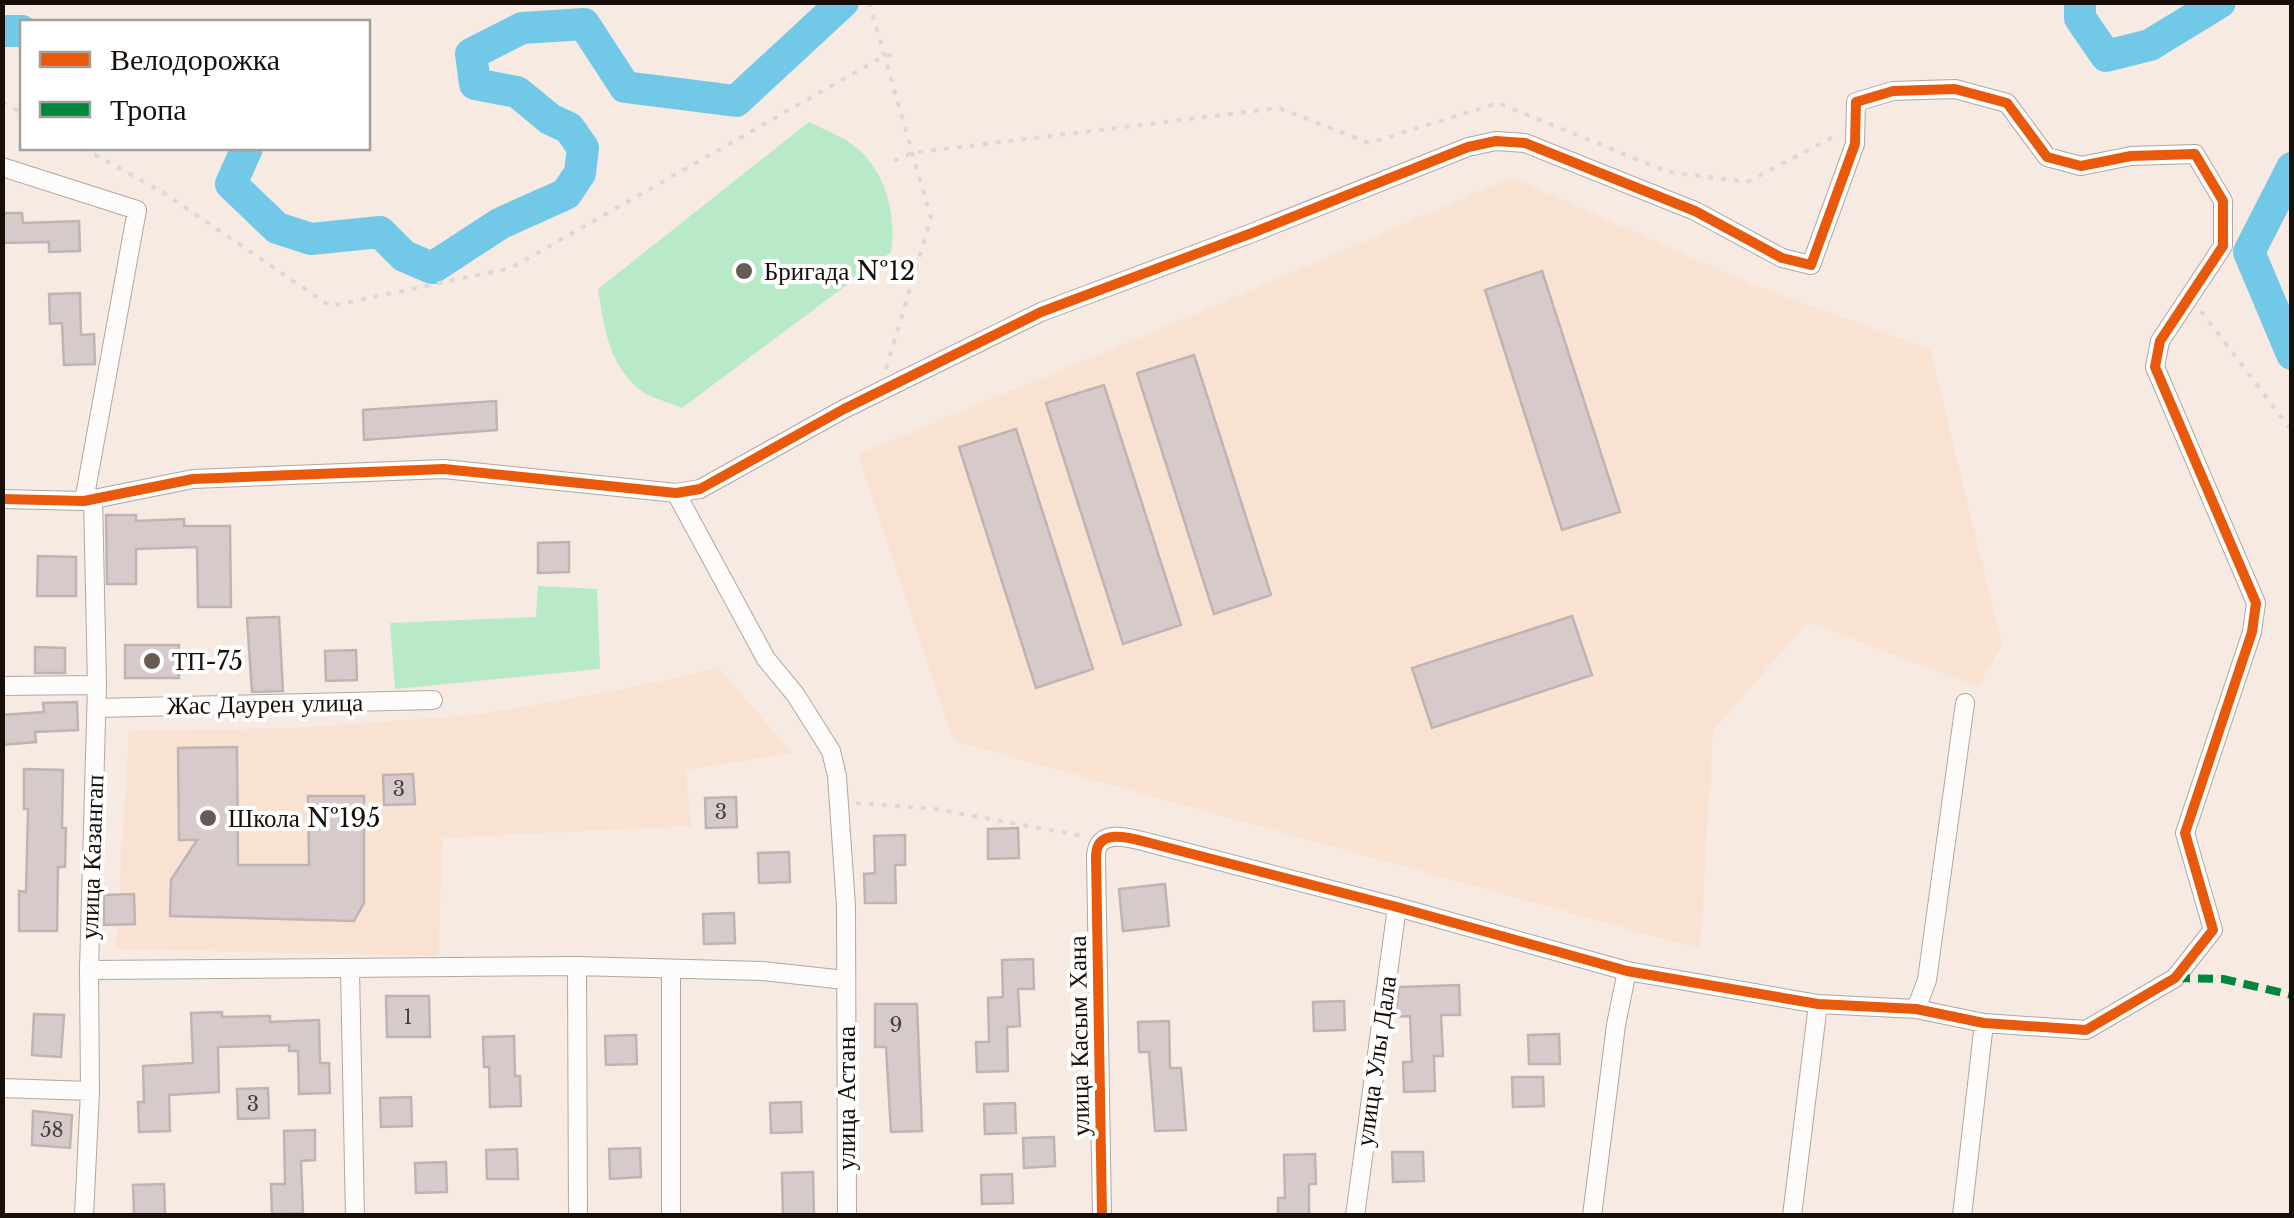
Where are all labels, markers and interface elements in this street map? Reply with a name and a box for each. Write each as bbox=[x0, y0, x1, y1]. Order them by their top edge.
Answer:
legend bbox=[20, 20, 370, 150]
text: Велодорожка bbox=[110, 41, 280, 78]
text: Тропа bbox=[110, 91, 187, 128]
place label: Бригада №12 bbox=[764, 256, 915, 287]
marker: Бригада №12 bbox=[733, 260, 755, 282]
place label: ТП-75 bbox=[172, 646, 243, 677]
marker: ТП-75 bbox=[141, 650, 163, 672]
street label: Жас Даурен улица bbox=[167, 687, 363, 721]
street label: улица Казангап bbox=[74, 774, 110, 940]
house number: 3 bbox=[393, 777, 405, 801]
house number: 3 bbox=[715, 800, 727, 824]
place label: Школа №195 bbox=[228, 803, 381, 834]
marker: Школа №195 bbox=[197, 807, 219, 829]
street label: улица Касым Хана bbox=[1062, 935, 1096, 1137]
street label: улица Улы Дала bbox=[1349, 974, 1403, 1148]
house number: 1 bbox=[404, 1005, 412, 1029]
house number: 9 bbox=[890, 1013, 902, 1037]
street label: улица Астана bbox=[831, 1026, 862, 1170]
house number: 3 bbox=[247, 1092, 259, 1116]
house number: 58 bbox=[40, 1118, 64, 1142]

